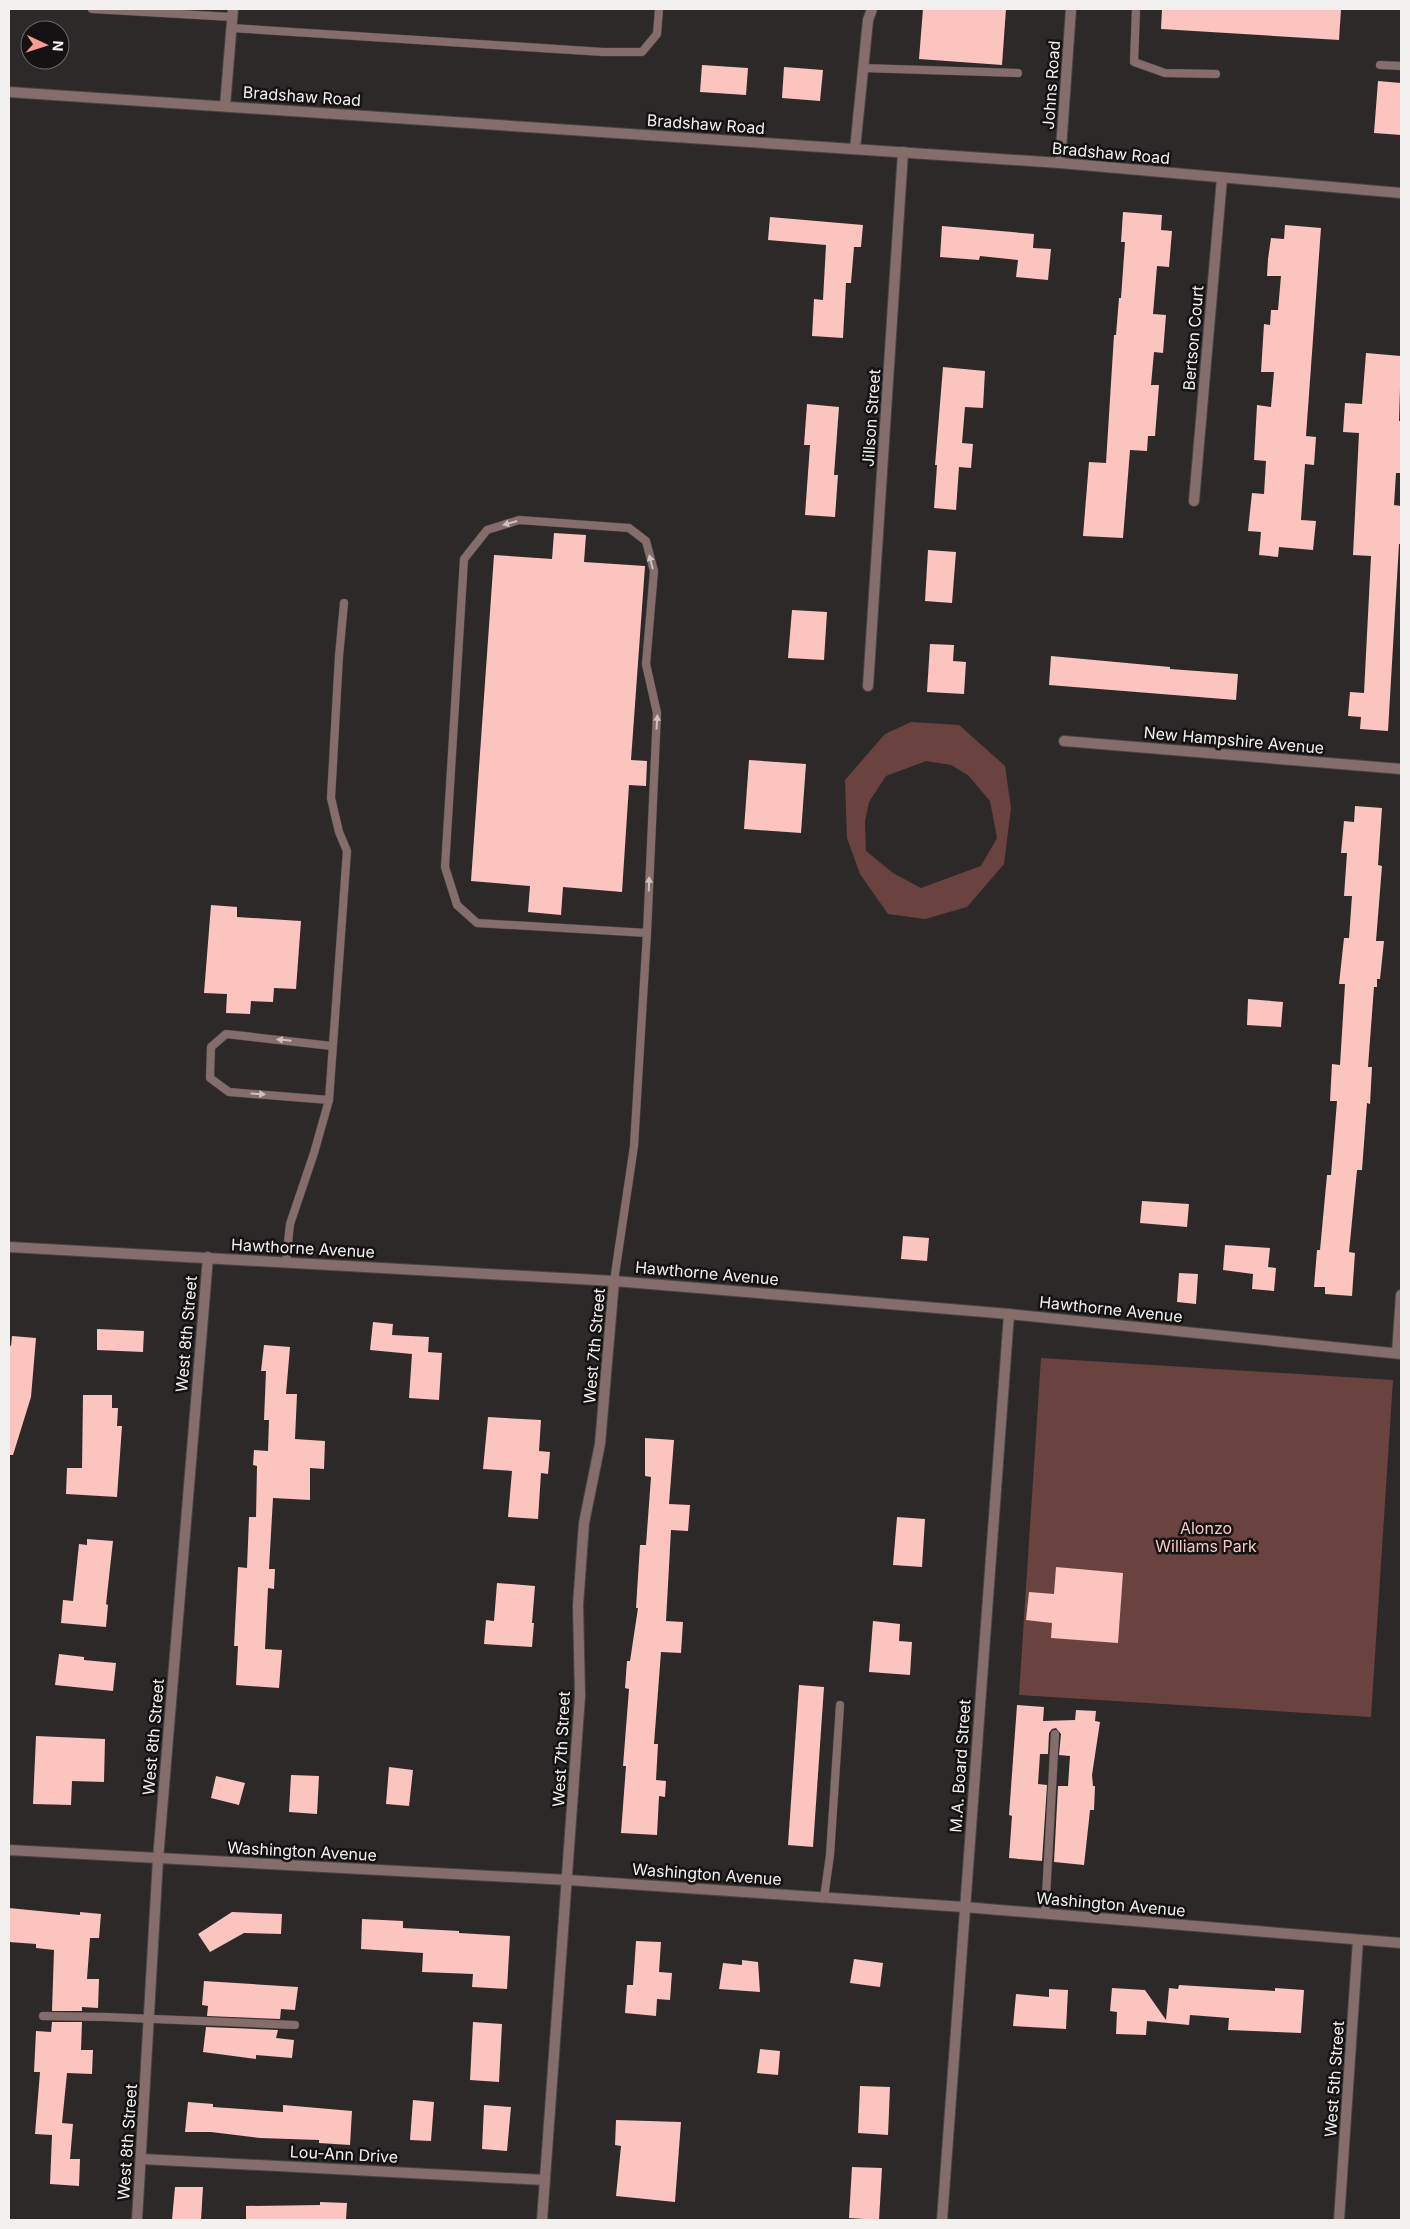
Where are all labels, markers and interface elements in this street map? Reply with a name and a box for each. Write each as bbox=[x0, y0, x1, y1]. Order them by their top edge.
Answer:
north arrow bbox=[20, 20, 70, 70]
text: N bbox=[50, 40, 67, 52]
street label: Johns Road bbox=[1038, 40, 1064, 130]
street label: Bradshaw Road bbox=[242, 82, 362, 110]
street label: Bradshaw Road bbox=[646, 110, 766, 138]
street label: Bradshaw Road bbox=[1051, 138, 1171, 168]
street label: Bertson Court bbox=[1178, 285, 1208, 391]
street label: Jillson Street bbox=[858, 368, 884, 468]
one-way arrow bbox=[502, 519, 517, 527]
one-way arrow bbox=[647, 554, 655, 569]
one-way arrow bbox=[653, 714, 661, 730]
street label: New Hampshire Avenue bbox=[1143, 722, 1325, 758]
one-way arrow bbox=[645, 876, 653, 892]
one-way arrow bbox=[276, 1036, 292, 1044]
one-way arrow bbox=[251, 1091, 267, 1099]
street label: Hawthorne Avenue bbox=[231, 1234, 375, 1262]
street label: Hawthorne Avenue bbox=[634, 1257, 780, 1289]
street label: West 8th Street bbox=[171, 1275, 201, 1393]
street label: West 7th Street bbox=[579, 1287, 609, 1405]
street label: Hawthorne Avenue bbox=[1038, 1292, 1184, 1326]
park label: Alonzo Williams Park bbox=[1155, 1518, 1257, 1556]
street label: West 8th Street bbox=[138, 1678, 168, 1796]
street label: West 7th Street bbox=[548, 1691, 574, 1807]
street label: M.A. Board Street bbox=[945, 1699, 975, 1833]
street label: Washington Avenue bbox=[227, 1837, 377, 1865]
street label: Washington Avenue bbox=[632, 1859, 782, 1889]
street label: Washington Avenue bbox=[1036, 1888, 1186, 1920]
street label: West 5th Street bbox=[1320, 2020, 1348, 2138]
street label: West 8th Street bbox=[113, 2083, 141, 2201]
street label: Lou-Ann Drive bbox=[289, 2141, 399, 2167]

